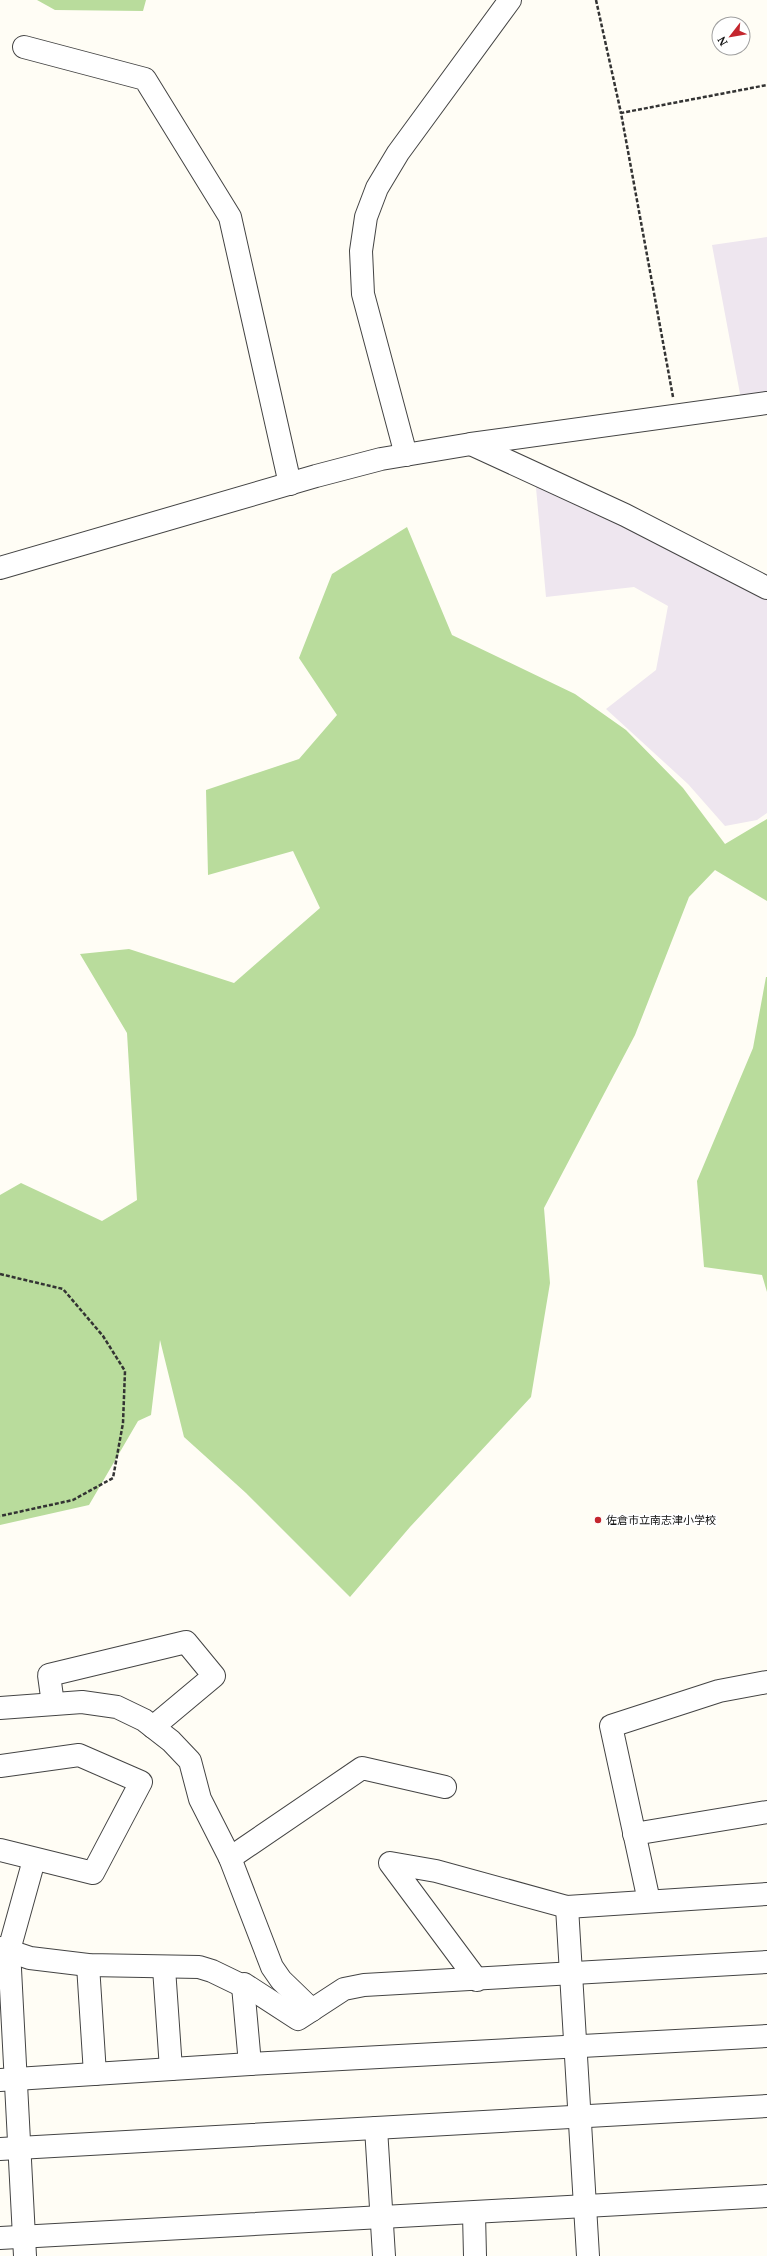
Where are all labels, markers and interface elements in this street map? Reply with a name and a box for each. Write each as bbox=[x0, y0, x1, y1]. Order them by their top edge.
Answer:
north arrow bbox=[711, 16, 751, 56]
text: N bbox=[714, 33, 731, 48]
place label: 佐倉市立南志津小学校 bbox=[606, 1513, 716, 1527]
marker: 佐倉市立南志津小学校 bbox=[593, 1515, 603, 1525]

